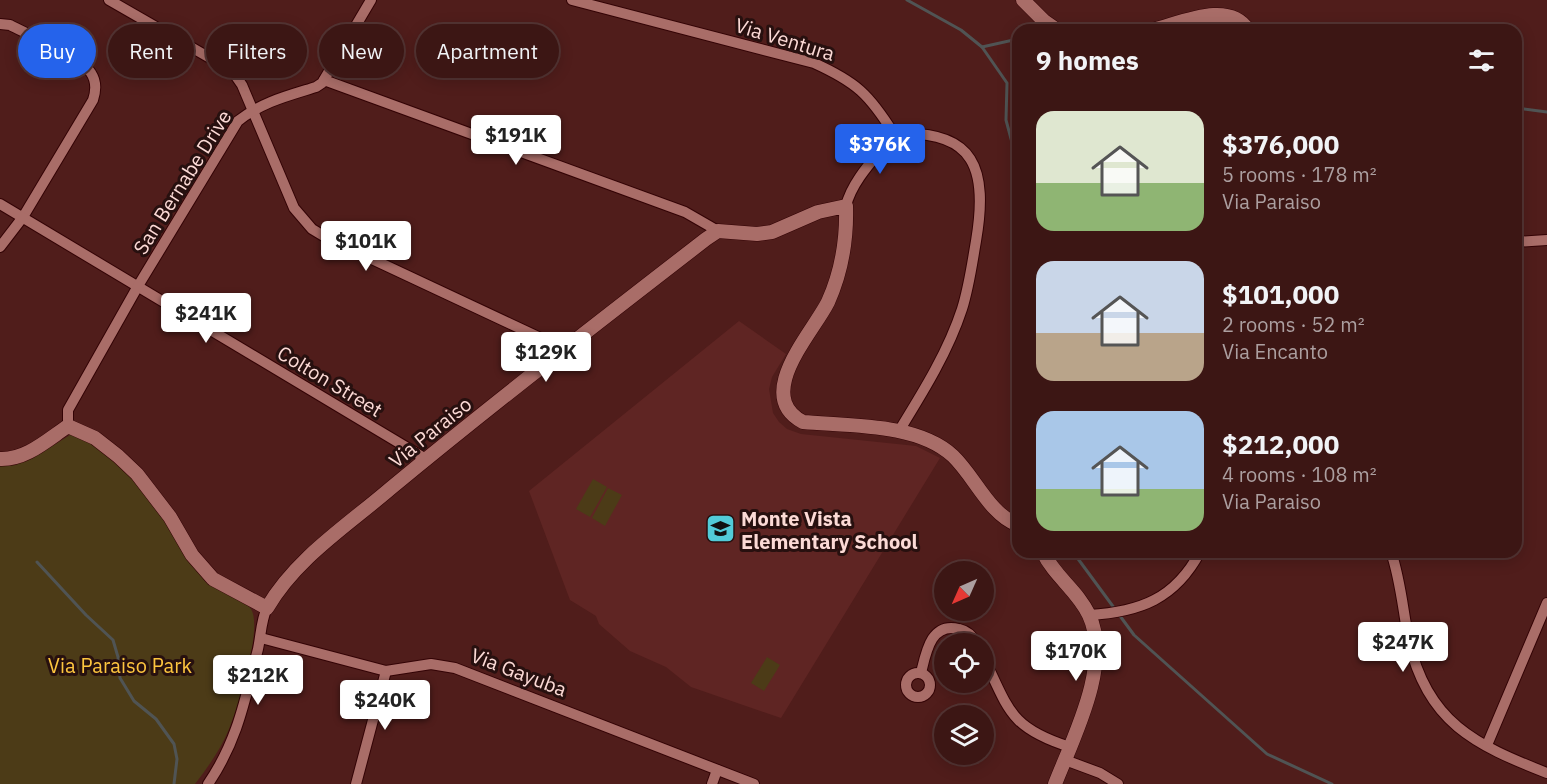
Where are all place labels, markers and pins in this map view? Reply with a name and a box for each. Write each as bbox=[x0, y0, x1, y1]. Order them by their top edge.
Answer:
pin: $191K bbox=[474, 115, 558, 166]
pin: $376K bbox=[838, 124, 922, 175]
pin: $101K bbox=[324, 221, 408, 272]
pin: $241K bbox=[164, 293, 248, 344]
pin: $129K bbox=[504, 332, 588, 383]
place label: Monte Vista Elementary School bbox=[741, 505, 918, 555]
school or university icon: Monte Vista Elementary School bbox=[704, 513, 736, 545]
pin: $247K bbox=[1361, 622, 1445, 673]
pin: $170K bbox=[1034, 631, 1118, 682]
pin: $212K bbox=[216, 655, 300, 706]
pin: $240K bbox=[343, 680, 427, 731]

